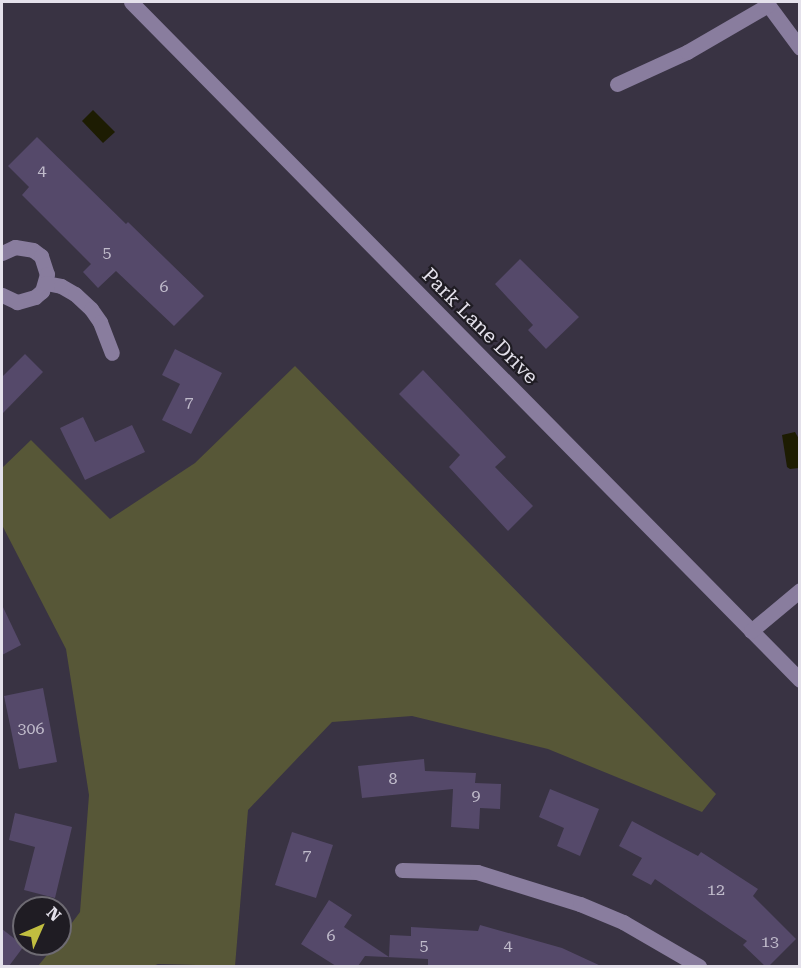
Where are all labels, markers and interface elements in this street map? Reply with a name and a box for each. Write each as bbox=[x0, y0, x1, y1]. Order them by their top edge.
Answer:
house number: 4 bbox=[38, 161, 46, 181]
house number: 5 bbox=[103, 243, 111, 263]
street label: Park Lane Drive bbox=[417, 263, 543, 389]
house number: 6 bbox=[160, 277, 168, 297]
house number: 7 bbox=[185, 392, 193, 412]
house number: 306 bbox=[18, 719, 44, 739]
house number: 8 bbox=[389, 769, 397, 789]
house number: 9 bbox=[472, 786, 480, 806]
house number: 7 bbox=[303, 845, 311, 865]
house number: 12 bbox=[707, 880, 725, 900]
north arrow bbox=[12, 896, 72, 956]
text: N bbox=[43, 903, 65, 925]
house number: 6 bbox=[327, 926, 335, 946]
house number: 13 bbox=[761, 932, 779, 952]
house number: 5 bbox=[420, 936, 428, 956]
house number: 4 bbox=[504, 936, 512, 956]

